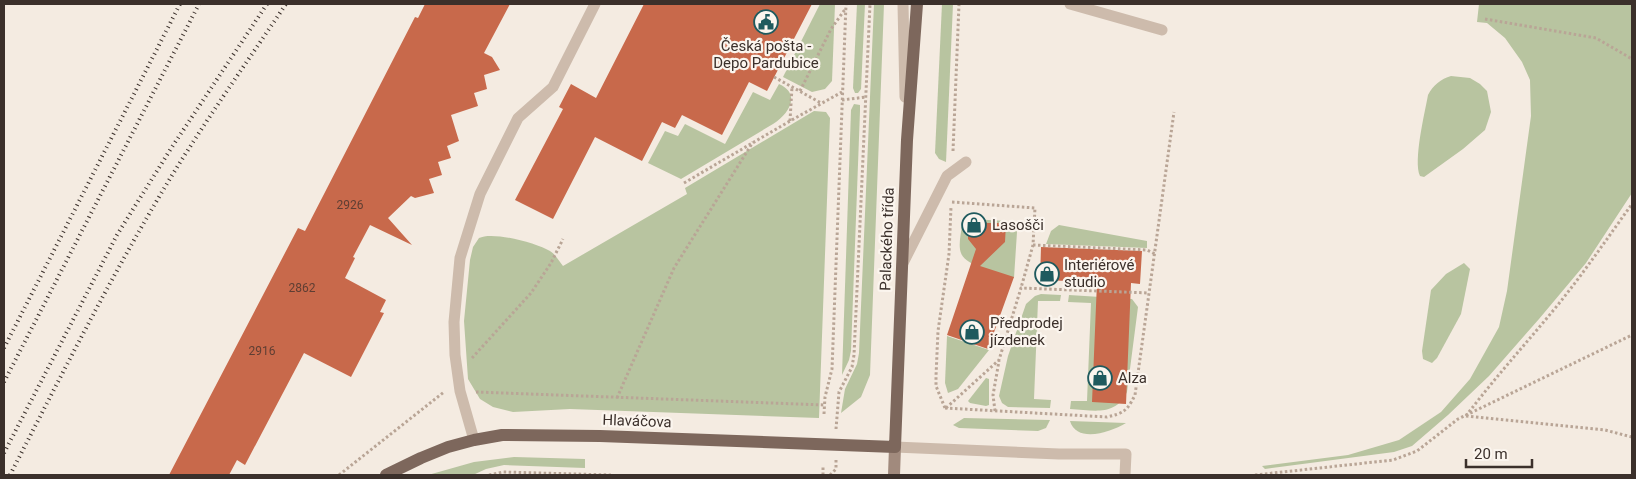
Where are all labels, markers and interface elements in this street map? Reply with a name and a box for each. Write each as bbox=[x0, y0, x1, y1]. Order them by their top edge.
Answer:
public building icon: Česká pošta - Depo Pardubice bbox=[753, 9, 779, 35]
place label: Česká pošta - Depo Pardubice bbox=[713, 37, 819, 72]
street label: Palackého třída bbox=[876, 187, 898, 291]
house number: 2926 bbox=[337, 198, 364, 212]
shop icon: Lasošči bbox=[961, 212, 987, 238]
place label: Lasošči bbox=[992, 216, 1044, 234]
place label: Interiérové studio bbox=[1064, 256, 1134, 291]
shop icon: Interiérové studio bbox=[1034, 261, 1060, 287]
house number: 2862 bbox=[289, 281, 316, 295]
place label: Předprodej jízdenek bbox=[989, 314, 1063, 349]
shop icon: Předprodej jízdenek bbox=[959, 319, 985, 345]
house number: 2916 bbox=[249, 344, 276, 358]
shop icon: Alza bbox=[1087, 365, 1113, 391]
place label: Alza bbox=[1118, 369, 1147, 387]
street label: Hlaváčova bbox=[602, 411, 672, 431]
scale bar bbox=[1466, 436, 1532, 468]
text: 20 m bbox=[1474, 445, 1508, 463]

